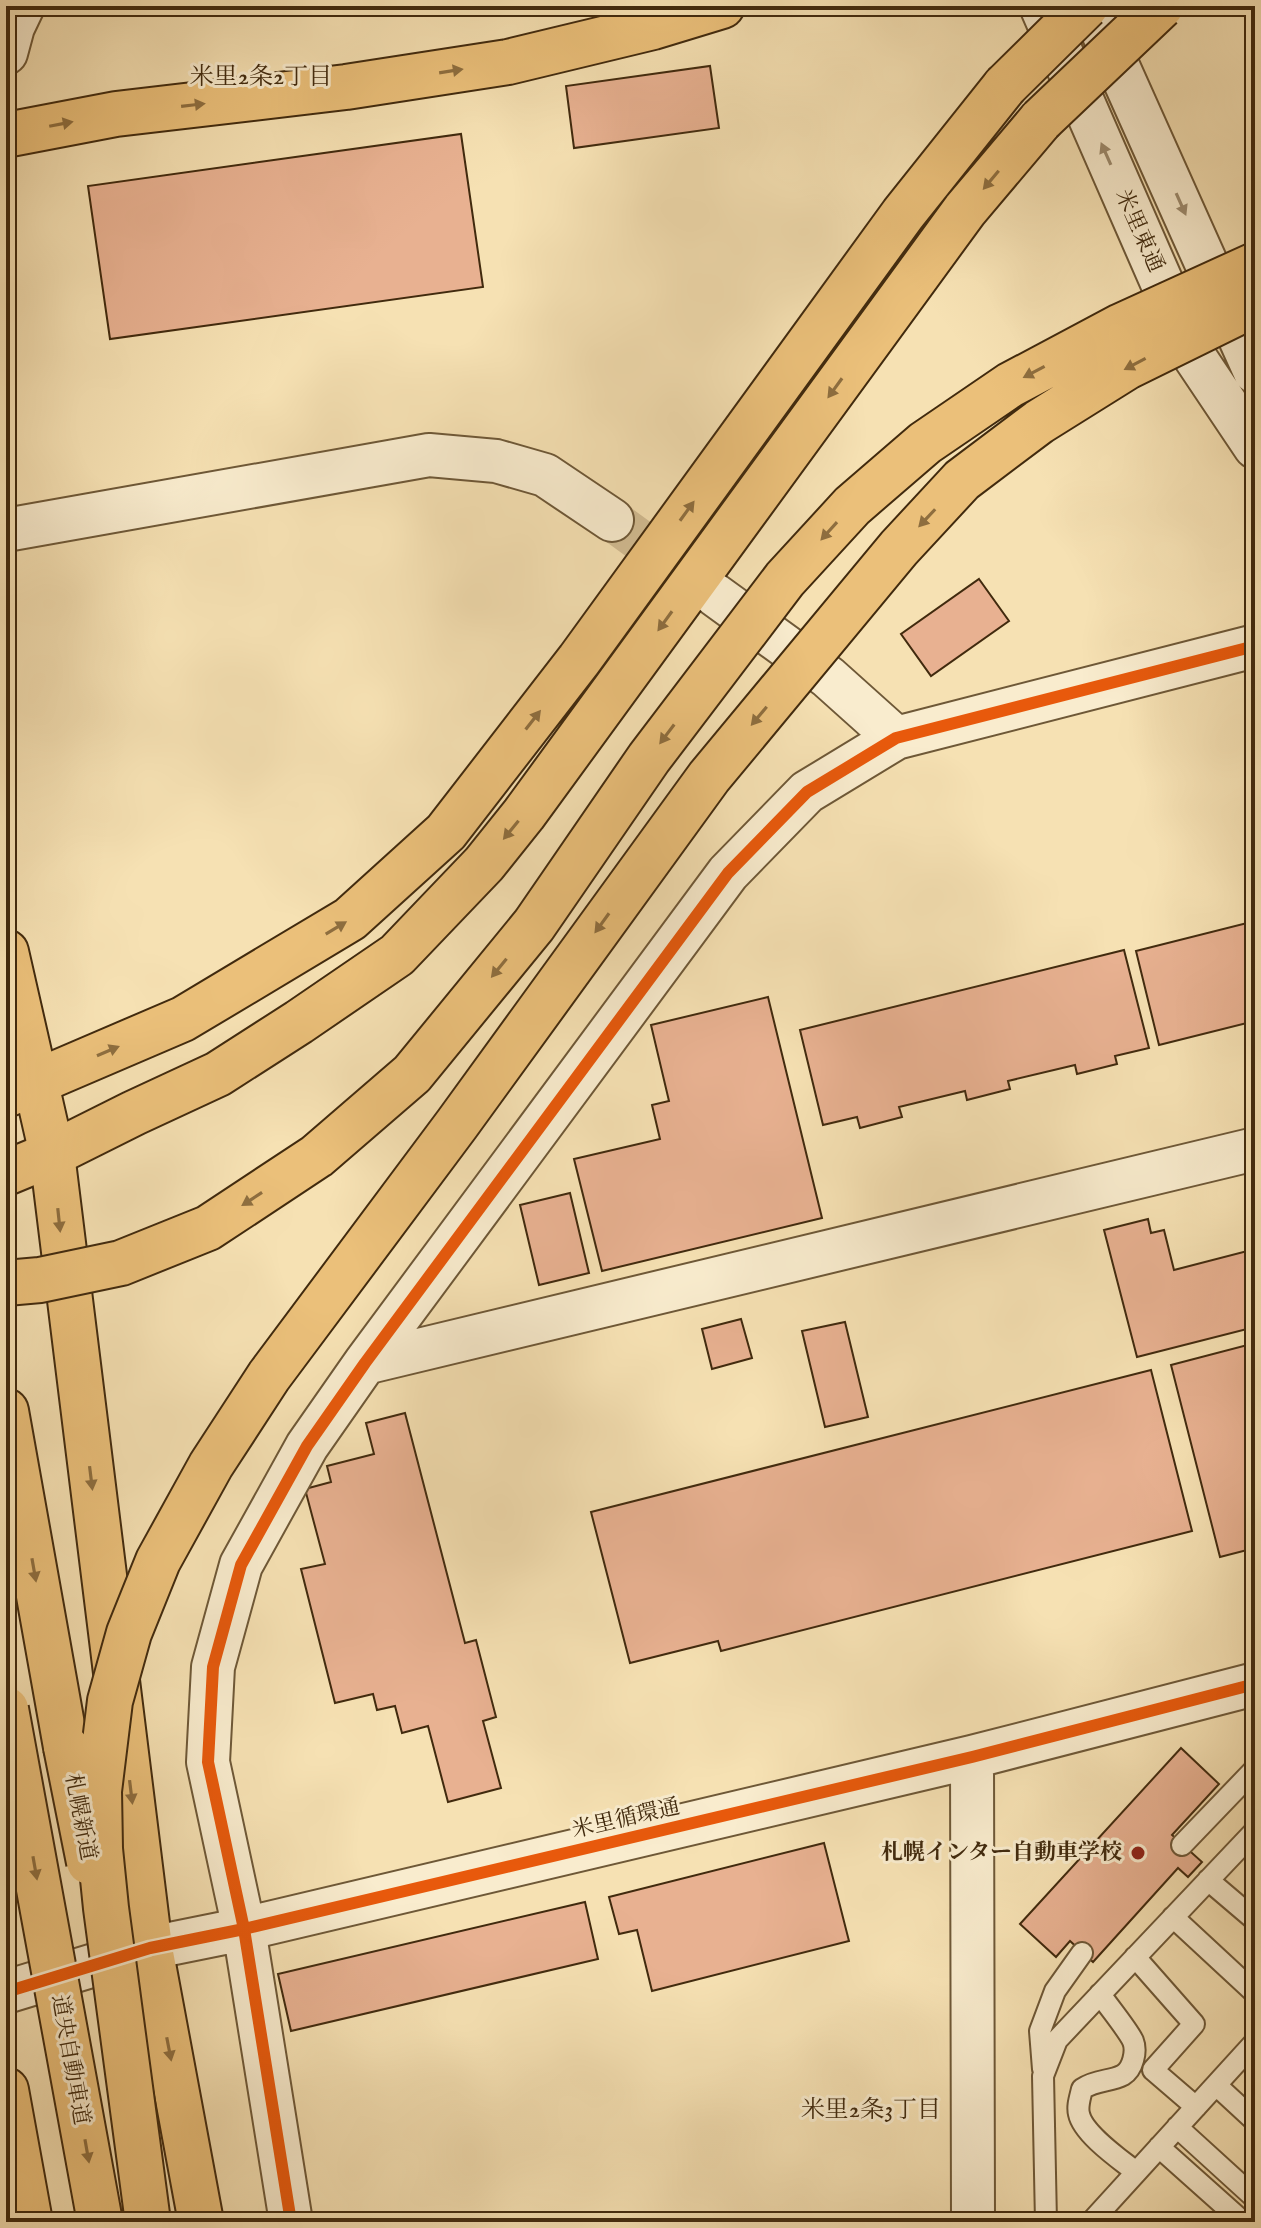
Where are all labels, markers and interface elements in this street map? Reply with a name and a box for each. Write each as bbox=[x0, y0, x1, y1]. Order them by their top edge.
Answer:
district label: 米里2条2丁目 bbox=[190, 62, 332, 93]
one-way arrow bbox=[439, 64, 464, 77]
one-way arrow bbox=[181, 98, 206, 111]
one-way arrow bbox=[49, 118, 74, 130]
one-way arrow bbox=[1099, 142, 1112, 166]
one-way arrow bbox=[983, 170, 1000, 190]
street label: 米里東通 bbox=[1108, 185, 1170, 277]
one-way arrow bbox=[1174, 193, 1187, 216]
one-way arrow bbox=[1124, 356, 1146, 370]
one-way arrow bbox=[1022, 365, 1045, 379]
one-way arrow bbox=[827, 377, 843, 399]
one-way arrow bbox=[679, 500, 695, 521]
one-way arrow bbox=[919, 508, 937, 527]
one-way arrow bbox=[821, 521, 839, 540]
one-way arrow bbox=[658, 610, 674, 631]
one-way arrow bbox=[751, 706, 768, 726]
one-way arrow bbox=[524, 710, 540, 730]
one-way arrow bbox=[660, 724, 676, 744]
one-way arrow bbox=[503, 820, 520, 840]
one-way arrow bbox=[595, 913, 611, 934]
one-way arrow bbox=[325, 921, 347, 935]
one-way arrow bbox=[491, 957, 508, 977]
one-way arrow bbox=[96, 1045, 120, 1058]
one-way arrow bbox=[242, 1191, 263, 1206]
one-way arrow bbox=[53, 1208, 66, 1233]
one-way arrow bbox=[85, 1466, 98, 1491]
one-way arrow bbox=[29, 1558, 41, 1583]
street label: 札幌新道 bbox=[58, 1771, 102, 1863]
one-way arrow bbox=[124, 1780, 137, 1805]
street label: 米里循環通 bbox=[569, 1793, 683, 1845]
place label: 札幌インター自動車学校 bbox=[881, 1839, 1122, 1867]
marker: 札幌インター自動車学校 bbox=[1129, 1844, 1147, 1862]
one-way arrow bbox=[30, 1856, 42, 1881]
street label: 道央自動車道 bbox=[45, 1993, 95, 2127]
one-way arrow bbox=[163, 2037, 176, 2062]
district label: 米里2条3丁目 bbox=[801, 2095, 941, 2126]
one-way arrow bbox=[81, 2139, 93, 2164]

